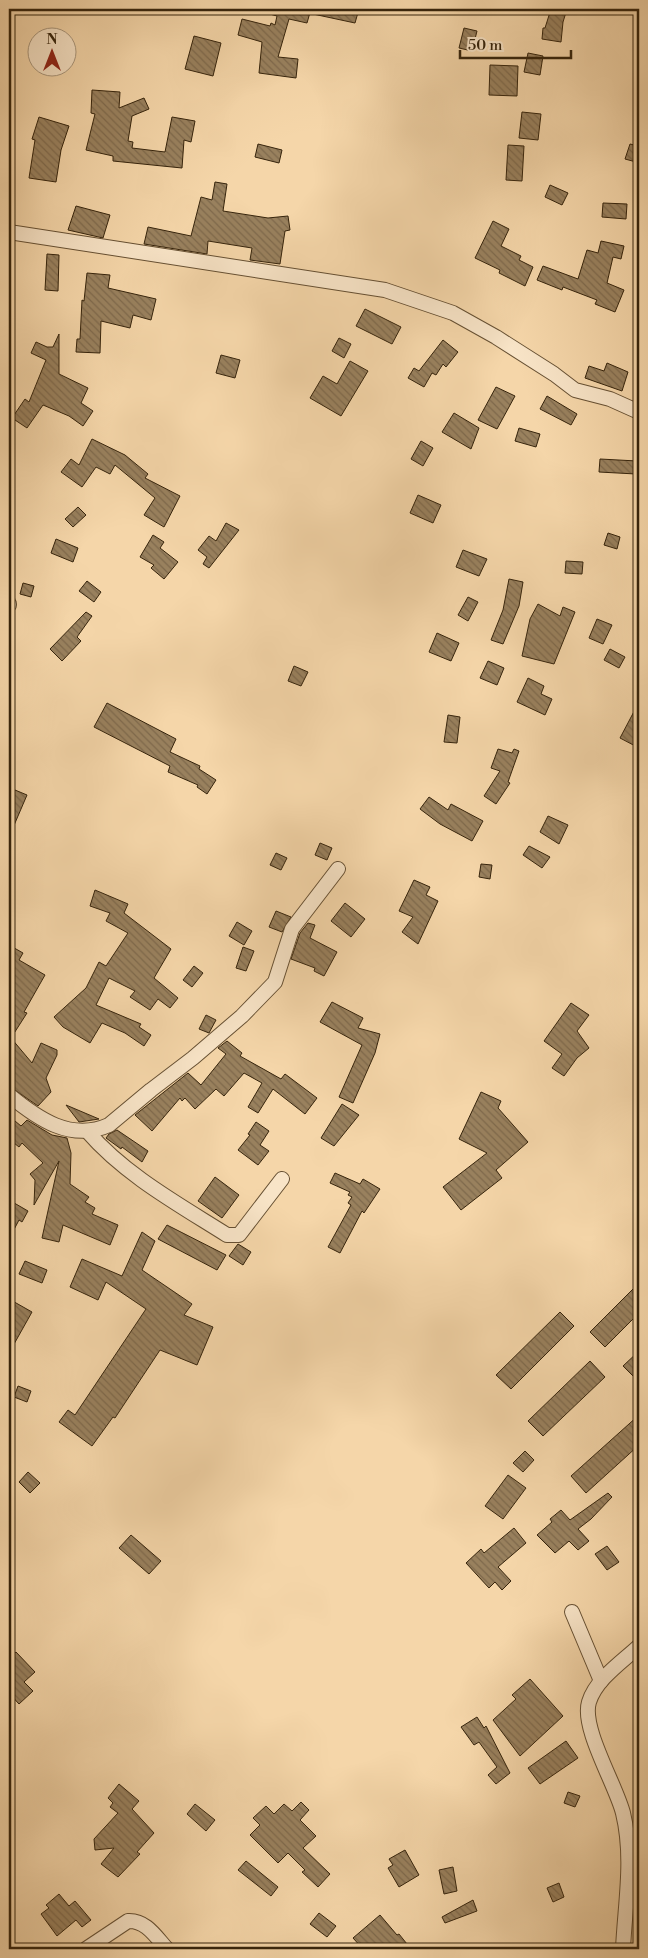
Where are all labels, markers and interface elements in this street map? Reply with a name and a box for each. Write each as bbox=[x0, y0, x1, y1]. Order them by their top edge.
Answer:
north arrow bbox=[28, 28, 78, 78]
scale bar bbox=[460, 28, 572, 60]
text: N bbox=[46, 31, 58, 49]
text: 50 m bbox=[468, 36, 502, 55]

